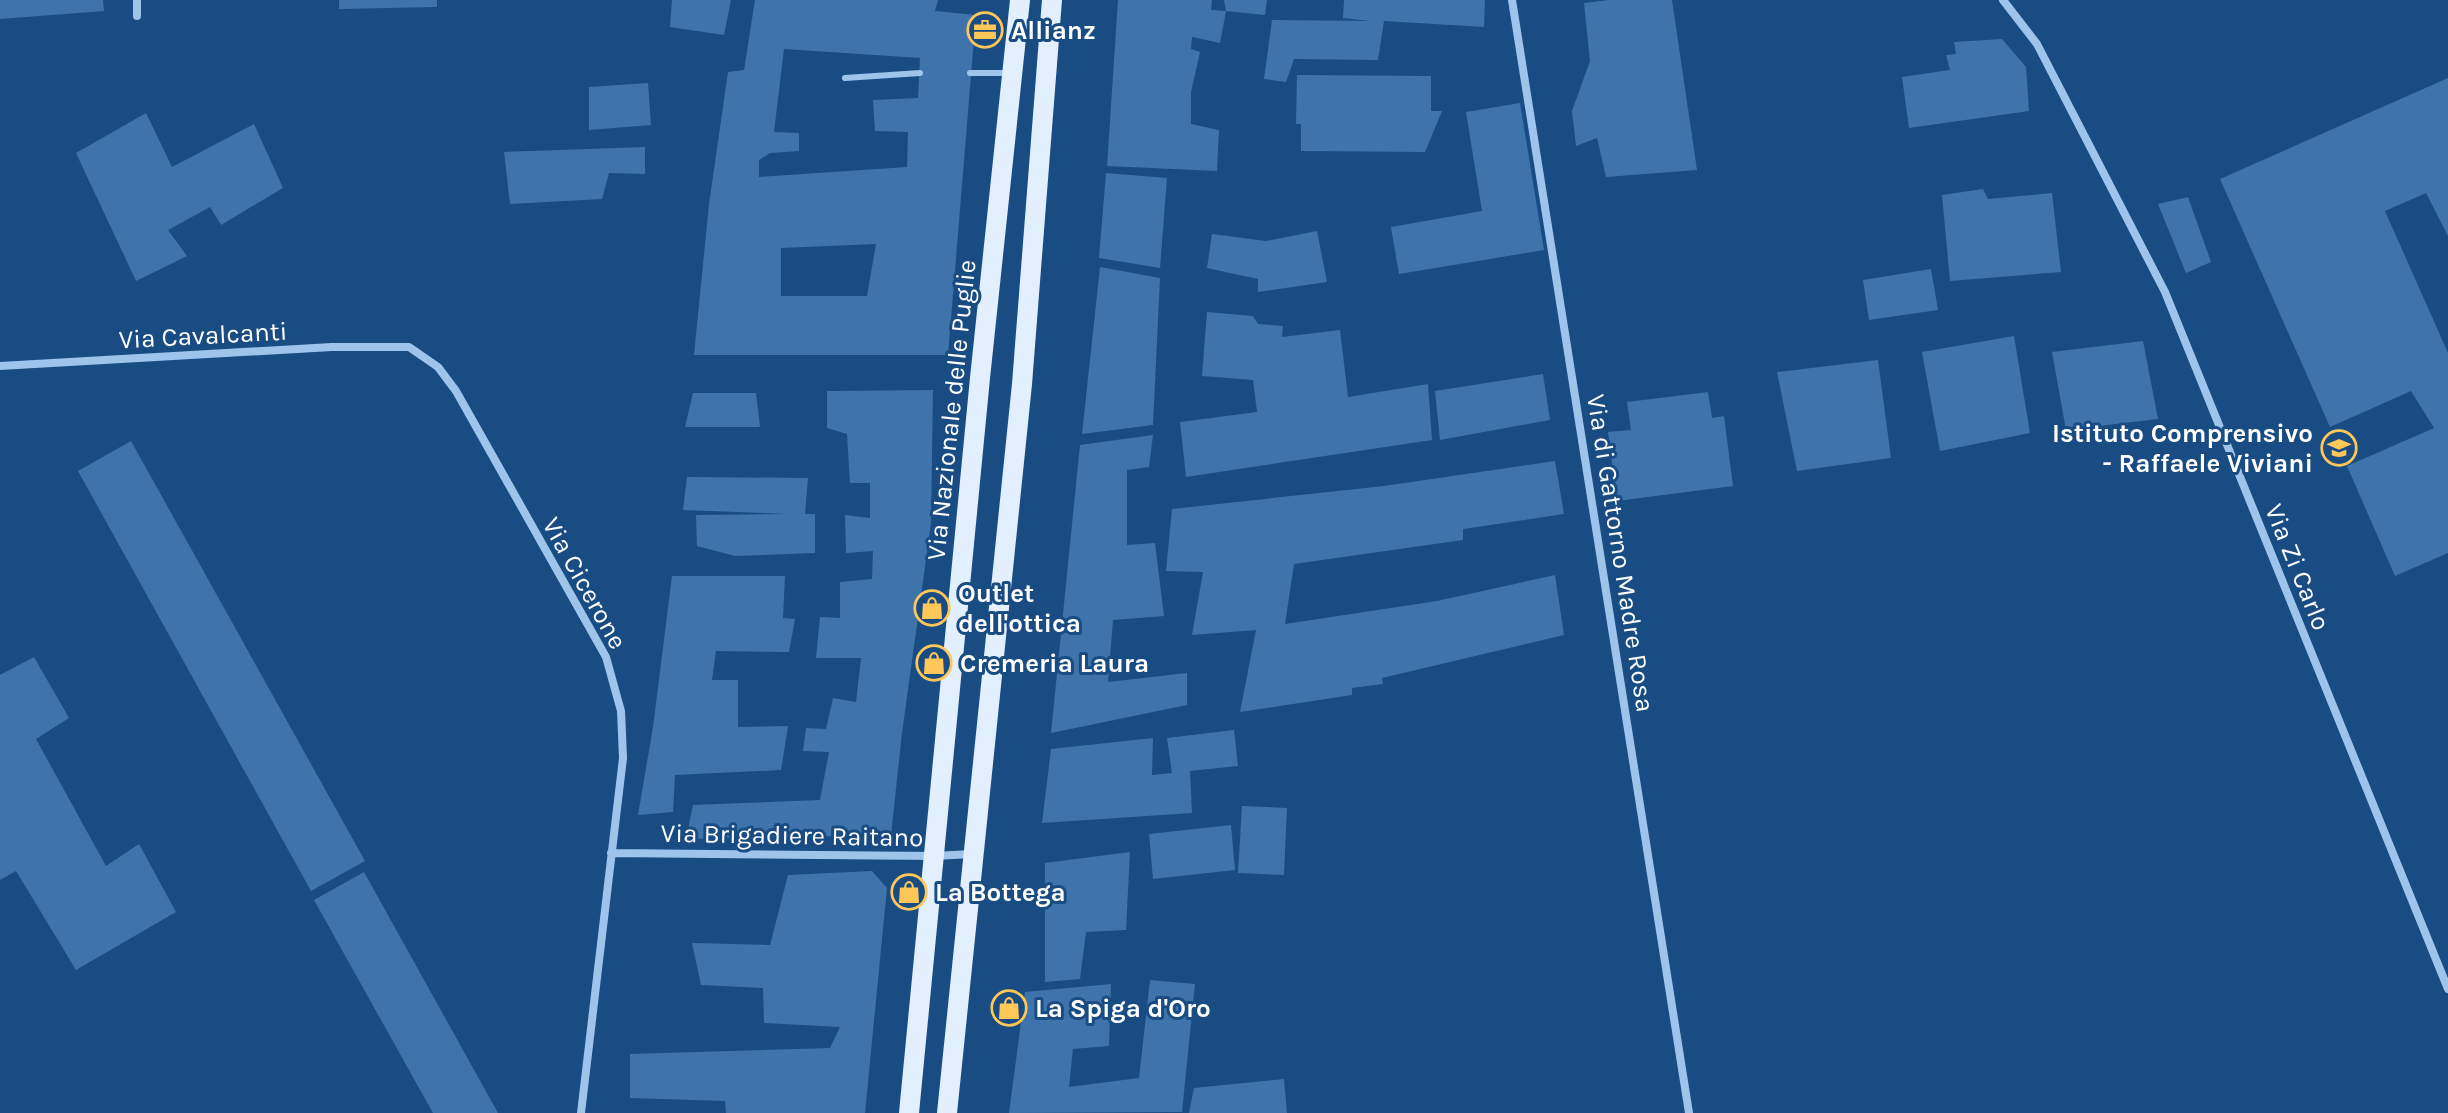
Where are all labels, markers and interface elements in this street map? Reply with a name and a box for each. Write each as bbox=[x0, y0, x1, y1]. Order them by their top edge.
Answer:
office icon: Allianz bbox=[966, 11, 1004, 49]
place label: Allianz bbox=[1011, 15, 1096, 46]
street label: Via Nazionale delle Puglie bbox=[920, 258, 983, 562]
street label: Via Cavalcanti bbox=[118, 316, 288, 355]
street label: Via di Gattorno Madre Rosa bbox=[1580, 392, 1661, 714]
place label: Istituto Comprensivo - Raffaele Viviani bbox=[2052, 418, 2313, 479]
school or university icon: Istituto Comprensivo - Raffaele Viviani bbox=[2320, 429, 2358, 467]
street label: Via Zi Carlo bbox=[2258, 500, 2337, 635]
street label: Via Cicerone bbox=[536, 512, 634, 655]
place label: Outlet dell'ottica bbox=[958, 578, 1081, 639]
shop icon: Outlet dell'ottica bbox=[913, 589, 951, 627]
shop icon: Cremeria Laura bbox=[915, 644, 953, 682]
place label: Cremeria Laura bbox=[960, 648, 1149, 679]
street label: Via Brigadiere Raitano bbox=[660, 818, 924, 853]
shop icon: La Bottega bbox=[890, 873, 928, 911]
place label: La Bottega bbox=[935, 877, 1066, 908]
shop icon: La Spiga d'Oro bbox=[990, 989, 1028, 1027]
place label: La Spiga d'Oro bbox=[1035, 993, 1211, 1024]

